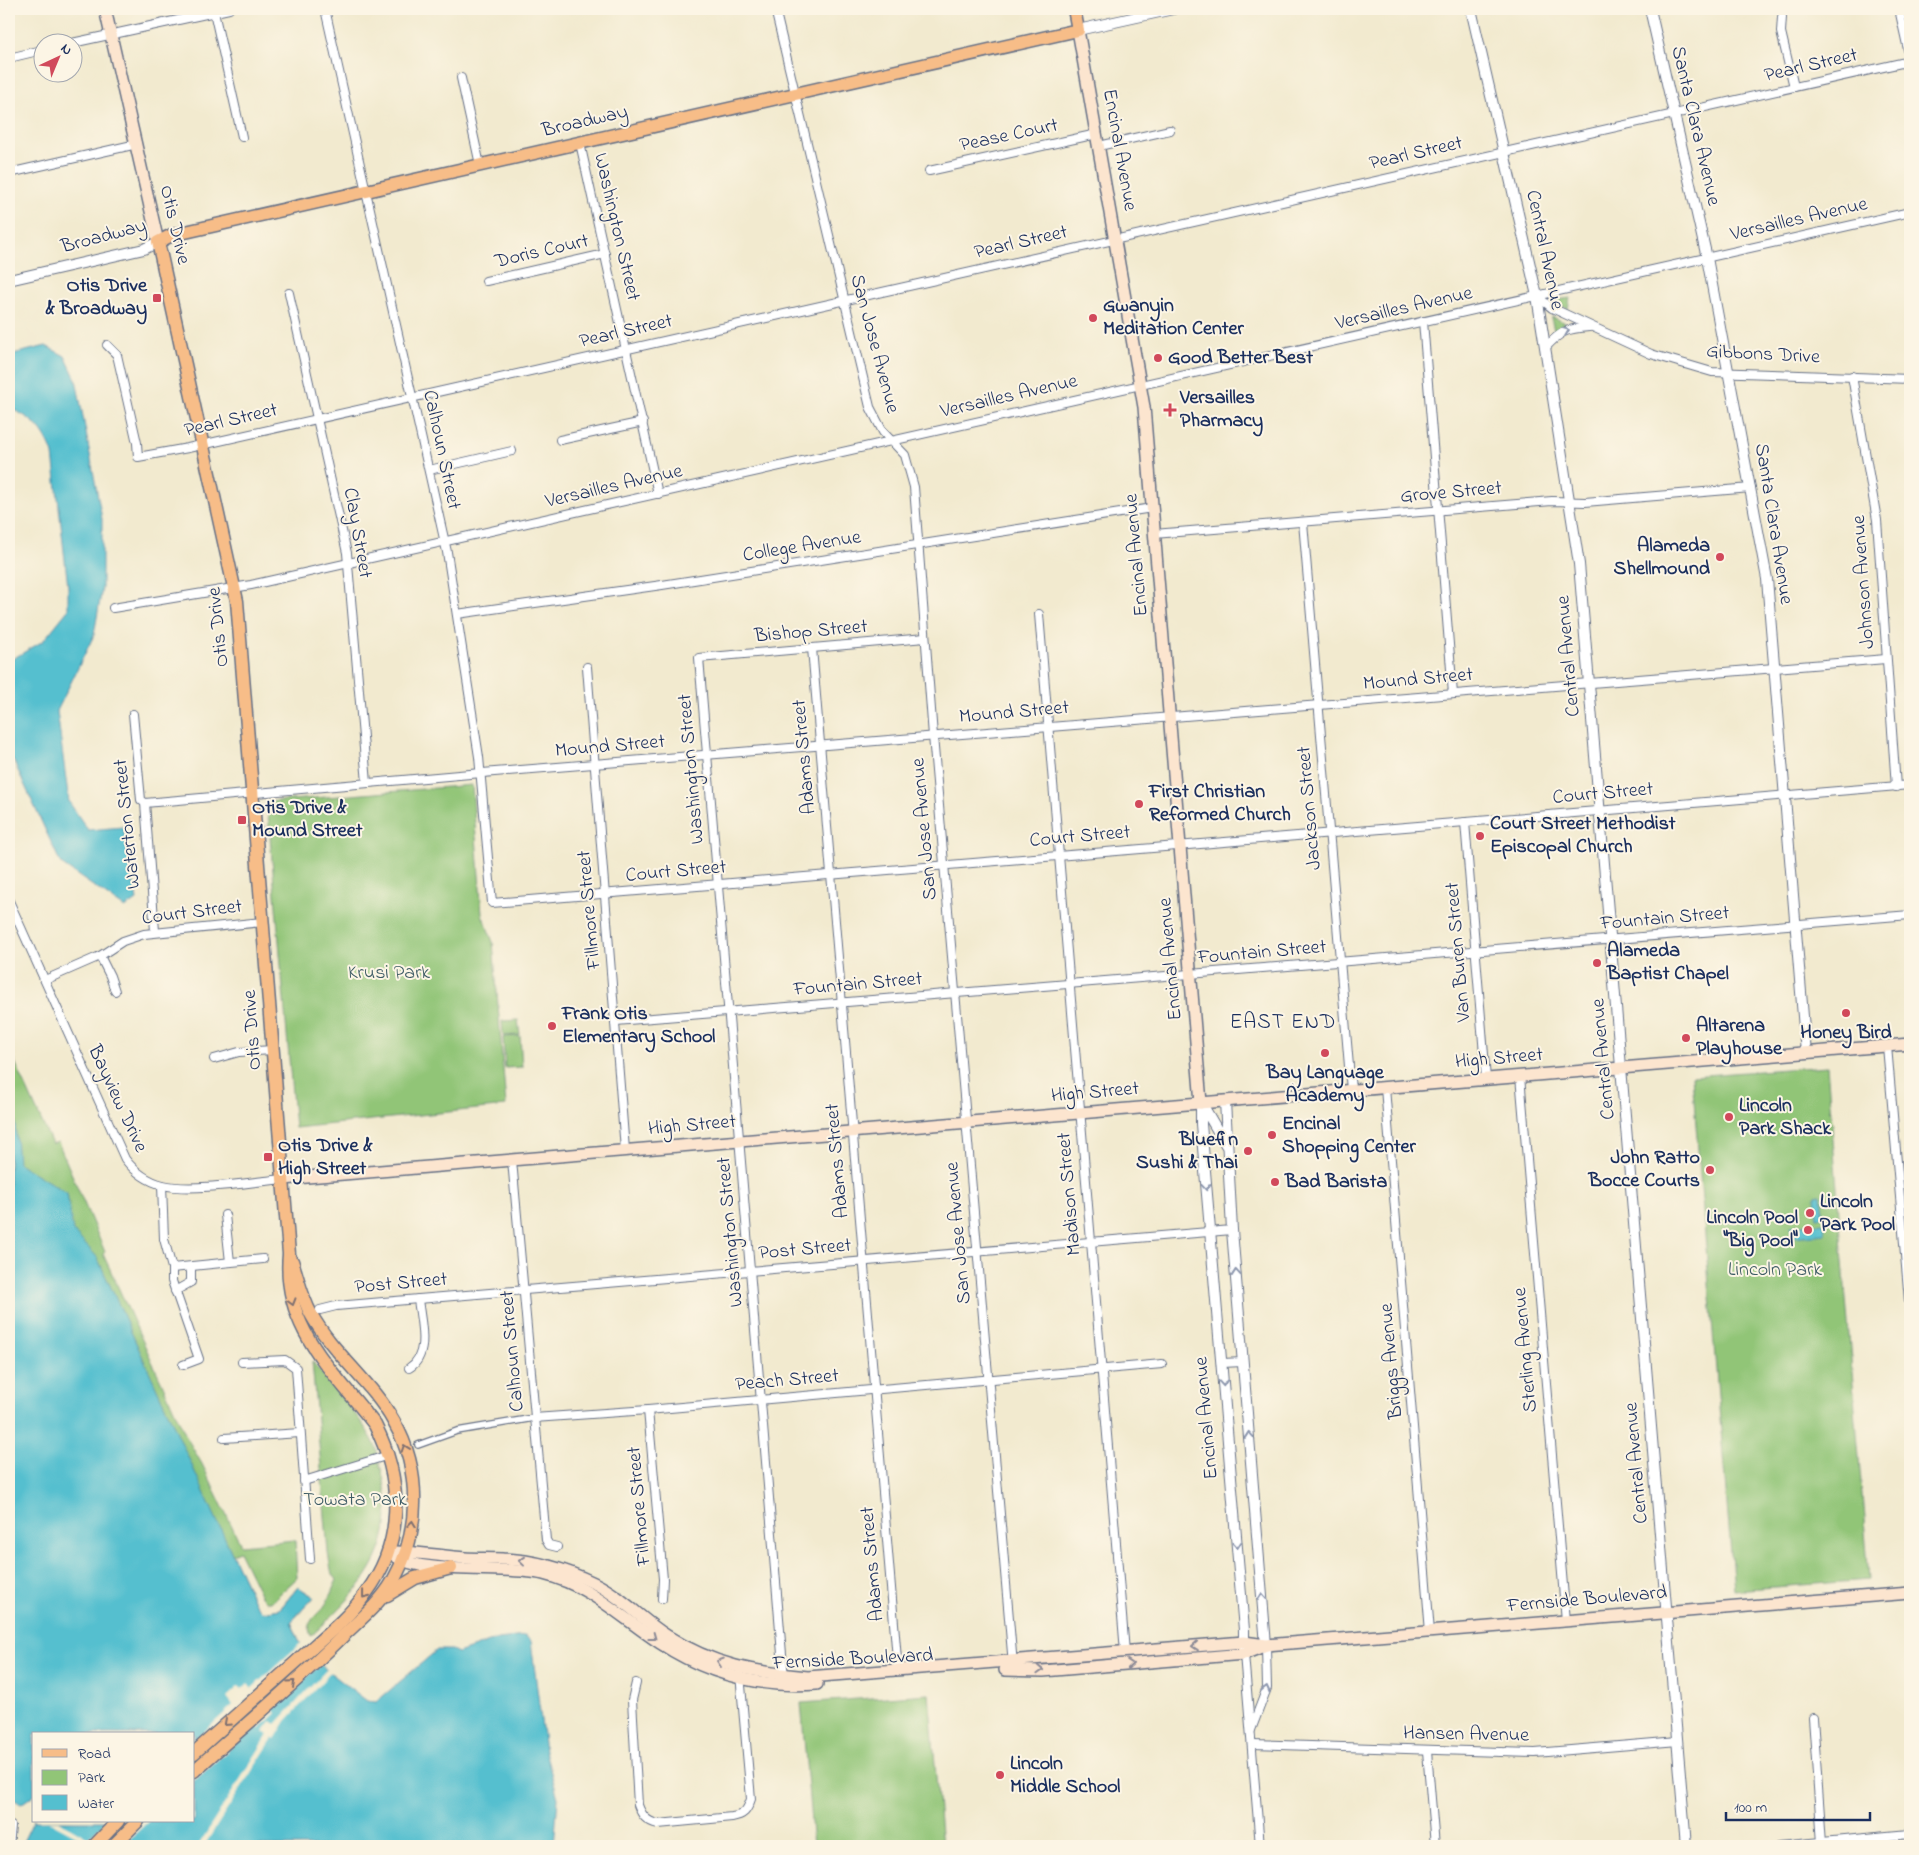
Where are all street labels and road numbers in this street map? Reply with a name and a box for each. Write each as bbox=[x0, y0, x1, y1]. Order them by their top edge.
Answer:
street label: Pearl Street bbox=[1761, 41, 1861, 91]
street label: Santa Clara Avenue bbox=[1663, 43, 1727, 209]
street label: Encinal Avenue bbox=[1094, 87, 1144, 213]
street label: Broadway bbox=[538, 98, 631, 146]
street label: Pease Court bbox=[957, 111, 1061, 161]
street label: Pearl Street bbox=[1366, 129, 1466, 179]
street label: Washington Street bbox=[584, 150, 647, 304]
street label: Otis Drive bbox=[151, 183, 197, 267]
street label: Central Avenue bbox=[1517, 187, 1571, 313]
street label: Versailles Avenue bbox=[1727, 190, 1870, 250]
street label: Broadway bbox=[57, 212, 150, 263]
street label: Pearl Street bbox=[971, 218, 1071, 268]
street label: Doris Court bbox=[491, 227, 592, 277]
street label: San Jose Avenue bbox=[842, 271, 906, 417]
street label: Versailles Avenue bbox=[1332, 279, 1475, 339]
street label: Pearl Street bbox=[576, 307, 676, 357]
street label: Gibbons Drive bbox=[1705, 338, 1821, 372]
street label: Versailles Avenue bbox=[937, 367, 1080, 427]
street label: Calhoun Street bbox=[414, 387, 468, 513]
street label: Pearl Street bbox=[181, 396, 281, 446]
street label: Santa Clara Avenue bbox=[1746, 441, 1800, 607]
street label: Versailles Avenue bbox=[542, 457, 685, 517]
street label: Grove Street bbox=[1399, 474, 1503, 512]
street label: Clay Street bbox=[335, 485, 379, 581]
street label: Encinal Avenue bbox=[1117, 492, 1157, 618]
street label: Johnson Avenue bbox=[1845, 514, 1883, 650]
street label: College Avenue bbox=[741, 523, 863, 572]
street label: Otis Drive bbox=[200, 585, 238, 668]
street label: Central Avenue bbox=[1549, 594, 1589, 718]
street label: Bishop Street bbox=[752, 613, 869, 651]
street label: Mound Street bbox=[1362, 661, 1475, 699]
street label: Washington Street bbox=[671, 692, 714, 845]
street label: Mound Street bbox=[958, 694, 1071, 732]
street label: Adams Street bbox=[785, 698, 824, 816]
street label: Mound Street bbox=[554, 728, 667, 766]
street label: Jackson Street bbox=[1290, 745, 1330, 871]
street label: Waterton Street bbox=[107, 757, 149, 890]
street label: San Jose Avenue bbox=[904, 757, 946, 901]
street label: Court Street bbox=[1551, 775, 1655, 813]
street label: Court Street bbox=[1028, 818, 1132, 856]
street label: Fillmore Street bbox=[570, 849, 610, 972]
street label: Court Street bbox=[624, 853, 728, 891]
street label: Van Buren Street bbox=[1438, 881, 1480, 1024]
street label: Court Street bbox=[140, 892, 244, 934]
street label: Encinal Avenue bbox=[1151, 896, 1191, 1022]
street label: Fountain Street bbox=[1598, 899, 1731, 939]
street label: Fountain Street bbox=[1195, 933, 1328, 973]
street label: Fountain Street bbox=[791, 965, 924, 1005]
street label: Otis Drive bbox=[236, 989, 270, 1071]
street label: Central Avenue bbox=[1584, 997, 1624, 1121]
street label: Bayview Drive bbox=[79, 1040, 155, 1158]
street label: High Street bbox=[1454, 1041, 1545, 1078]
street label: High Street bbox=[1050, 1075, 1141, 1112]
street label: Adams Street bbox=[818, 1102, 857, 1220]
street label: High Street bbox=[647, 1108, 738, 1145]
street label: Madison Street bbox=[1050, 1131, 1090, 1257]
street label: Washington Street bbox=[710, 1155, 753, 1308]
street label: San Jose Avenue bbox=[938, 1161, 980, 1305]
street label: Post Street bbox=[757, 1231, 853, 1269]
street label: Post Street bbox=[353, 1265, 449, 1303]
street label: Sterling Avenue bbox=[1506, 1286, 1547, 1414]
street label: Calhoun Street bbox=[493, 1289, 533, 1413]
street label: Briggs Avenue bbox=[1372, 1302, 1413, 1421]
street label: Encinal Avenue bbox=[1187, 1355, 1227, 1481]
street label: Peach Street bbox=[734, 1362, 840, 1400]
street label: Central Avenue bbox=[1617, 1401, 1657, 1525]
street label: Fillmore Street bbox=[620, 1445, 660, 1568]
street label: Adams Street bbox=[853, 1505, 892, 1623]
street label: Fernside Boulevard bbox=[1505, 1579, 1668, 1622]
street label: Fernside Boulevard bbox=[771, 1641, 934, 1679]
street label: Hansen Avenue bbox=[1403, 1719, 1529, 1751]

